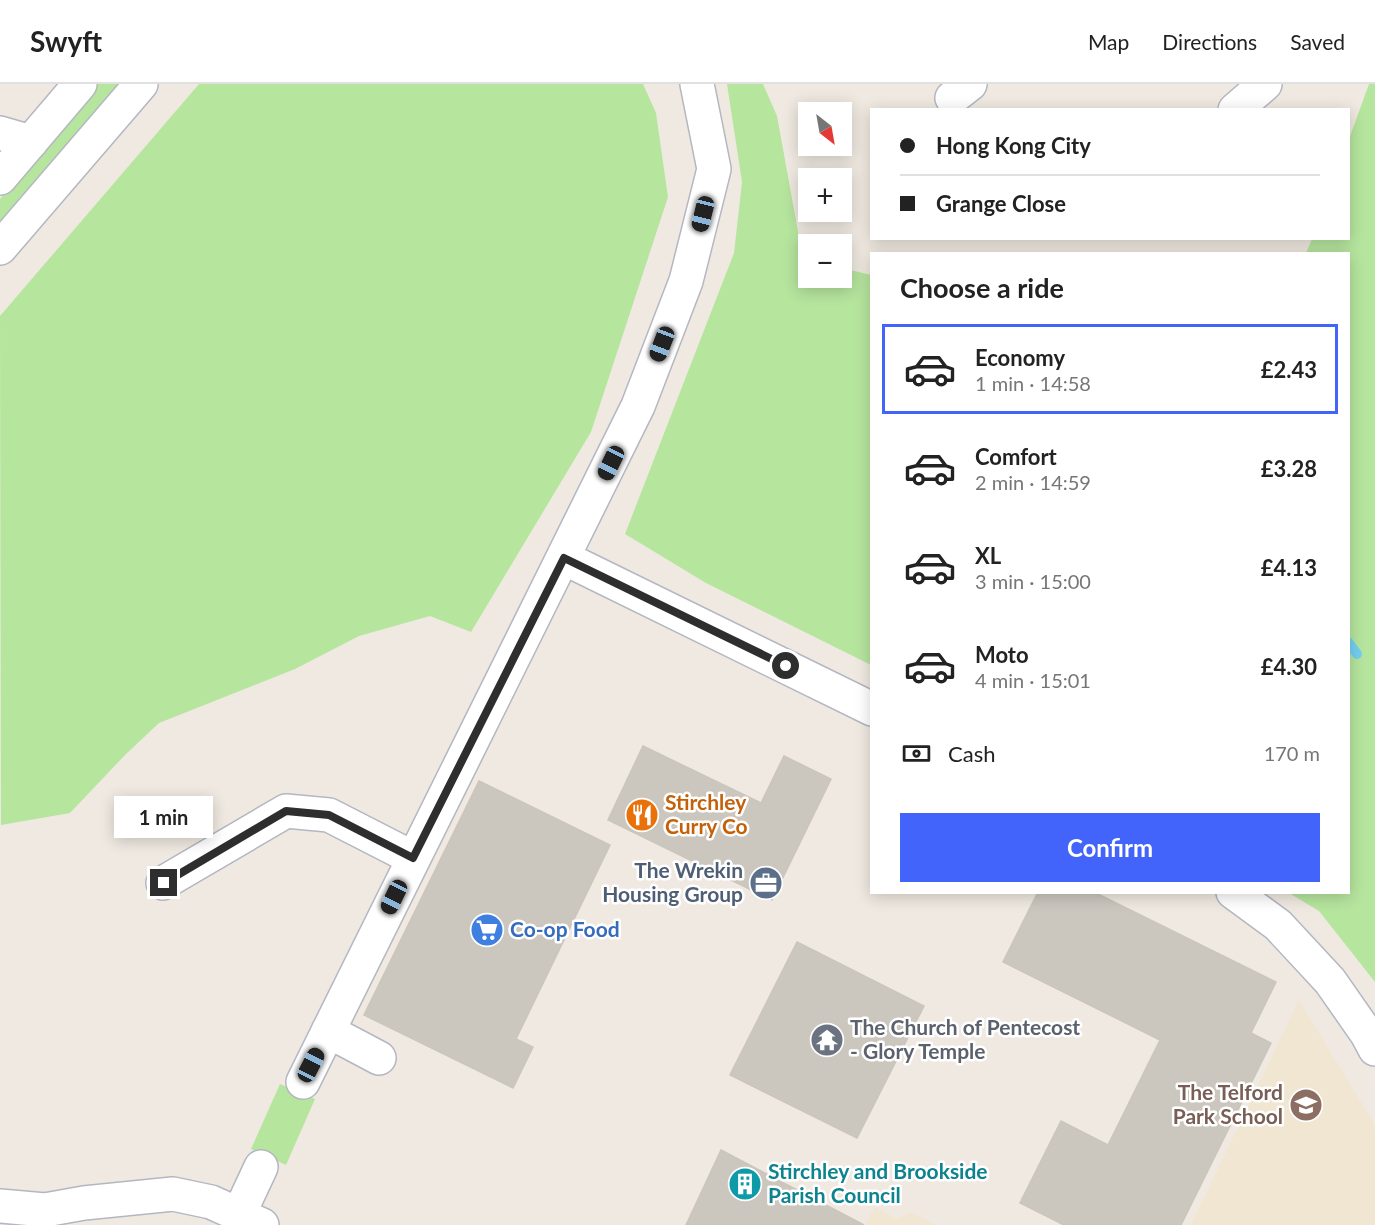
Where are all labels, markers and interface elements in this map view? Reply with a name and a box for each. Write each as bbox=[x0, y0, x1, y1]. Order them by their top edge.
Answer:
text: Swyft bbox=[30, 24, 102, 58]
text: Map bbox=[1088, 29, 1129, 54]
text: Directions bbox=[1162, 29, 1257, 54]
text: Saved bbox=[1290, 29, 1345, 54]
north arrow bbox=[798, 102, 852, 156]
map controls bbox=[798, 102, 852, 288]
text: Hong Kong City bbox=[936, 132, 1091, 159]
button: + bbox=[798, 168, 852, 222]
text: Grange Close bbox=[936, 190, 1066, 217]
car bbox=[690, 194, 716, 234]
button: − bbox=[798, 234, 852, 288]
text: Choose a ride bbox=[900, 271, 1064, 304]
car bbox=[647, 324, 677, 364]
icon: car bbox=[903, 342, 957, 396]
text: Economy bbox=[975, 344, 1065, 371]
text: £2.43 bbox=[1261, 356, 1317, 383]
text: 1 min · 14:58 bbox=[975, 371, 1091, 395]
icon: car bbox=[903, 441, 957, 495]
car bbox=[595, 443, 627, 483]
text: Comfort bbox=[975, 443, 1057, 470]
text: £3.28 bbox=[1261, 455, 1317, 482]
text: 2 min · 14:59 bbox=[975, 470, 1091, 494]
icon: car bbox=[903, 540, 957, 594]
text: XL bbox=[975, 542, 1001, 569]
text: £4.13 bbox=[1261, 554, 1317, 581]
text: 3 min · 15:00 bbox=[975, 569, 1091, 593]
icon: car bbox=[903, 639, 957, 693]
text: Moto bbox=[975, 641, 1029, 668]
route start bbox=[772, 652, 799, 679]
text: £4.30 bbox=[1261, 653, 1317, 680]
text: 4 min · 15:01 bbox=[975, 668, 1091, 692]
icon: cash bbox=[900, 737, 933, 770]
text: Cash bbox=[948, 740, 995, 767]
text: 170 m bbox=[1264, 741, 1320, 765]
place label: Stirchley Curry Co bbox=[665, 789, 748, 838]
callout: 1 min bbox=[114, 796, 213, 838]
restaurant icon: Stirchley Curry Co bbox=[624, 797, 660, 833]
text: 1 min bbox=[139, 805, 188, 829]
button: Confirm bbox=[900, 813, 1320, 882]
place label: The Wrekin Housing Group bbox=[602, 857, 743, 906]
office icon: The Wrekin Housing Group bbox=[748, 865, 784, 901]
route end bbox=[150, 869, 177, 896]
car bbox=[378, 877, 410, 917]
supermarket icon: Co-op Food bbox=[469, 912, 505, 948]
place label: Co-op Food bbox=[510, 916, 620, 941]
place label: The Church of Pentecost - Glory Temple bbox=[850, 1014, 1080, 1063]
temple icon: The Church of Pentecost - Glory Temple bbox=[809, 1022, 845, 1058]
car bbox=[295, 1045, 327, 1085]
place label: The Telford Park School bbox=[1173, 1079, 1283, 1128]
school or university icon: The Telford Park School bbox=[1288, 1087, 1324, 1123]
place label: Stirchley and Brookside Parish Council bbox=[768, 1158, 988, 1207]
building icon: Stirchley and Brookside Parish Council bbox=[727, 1166, 763, 1202]

